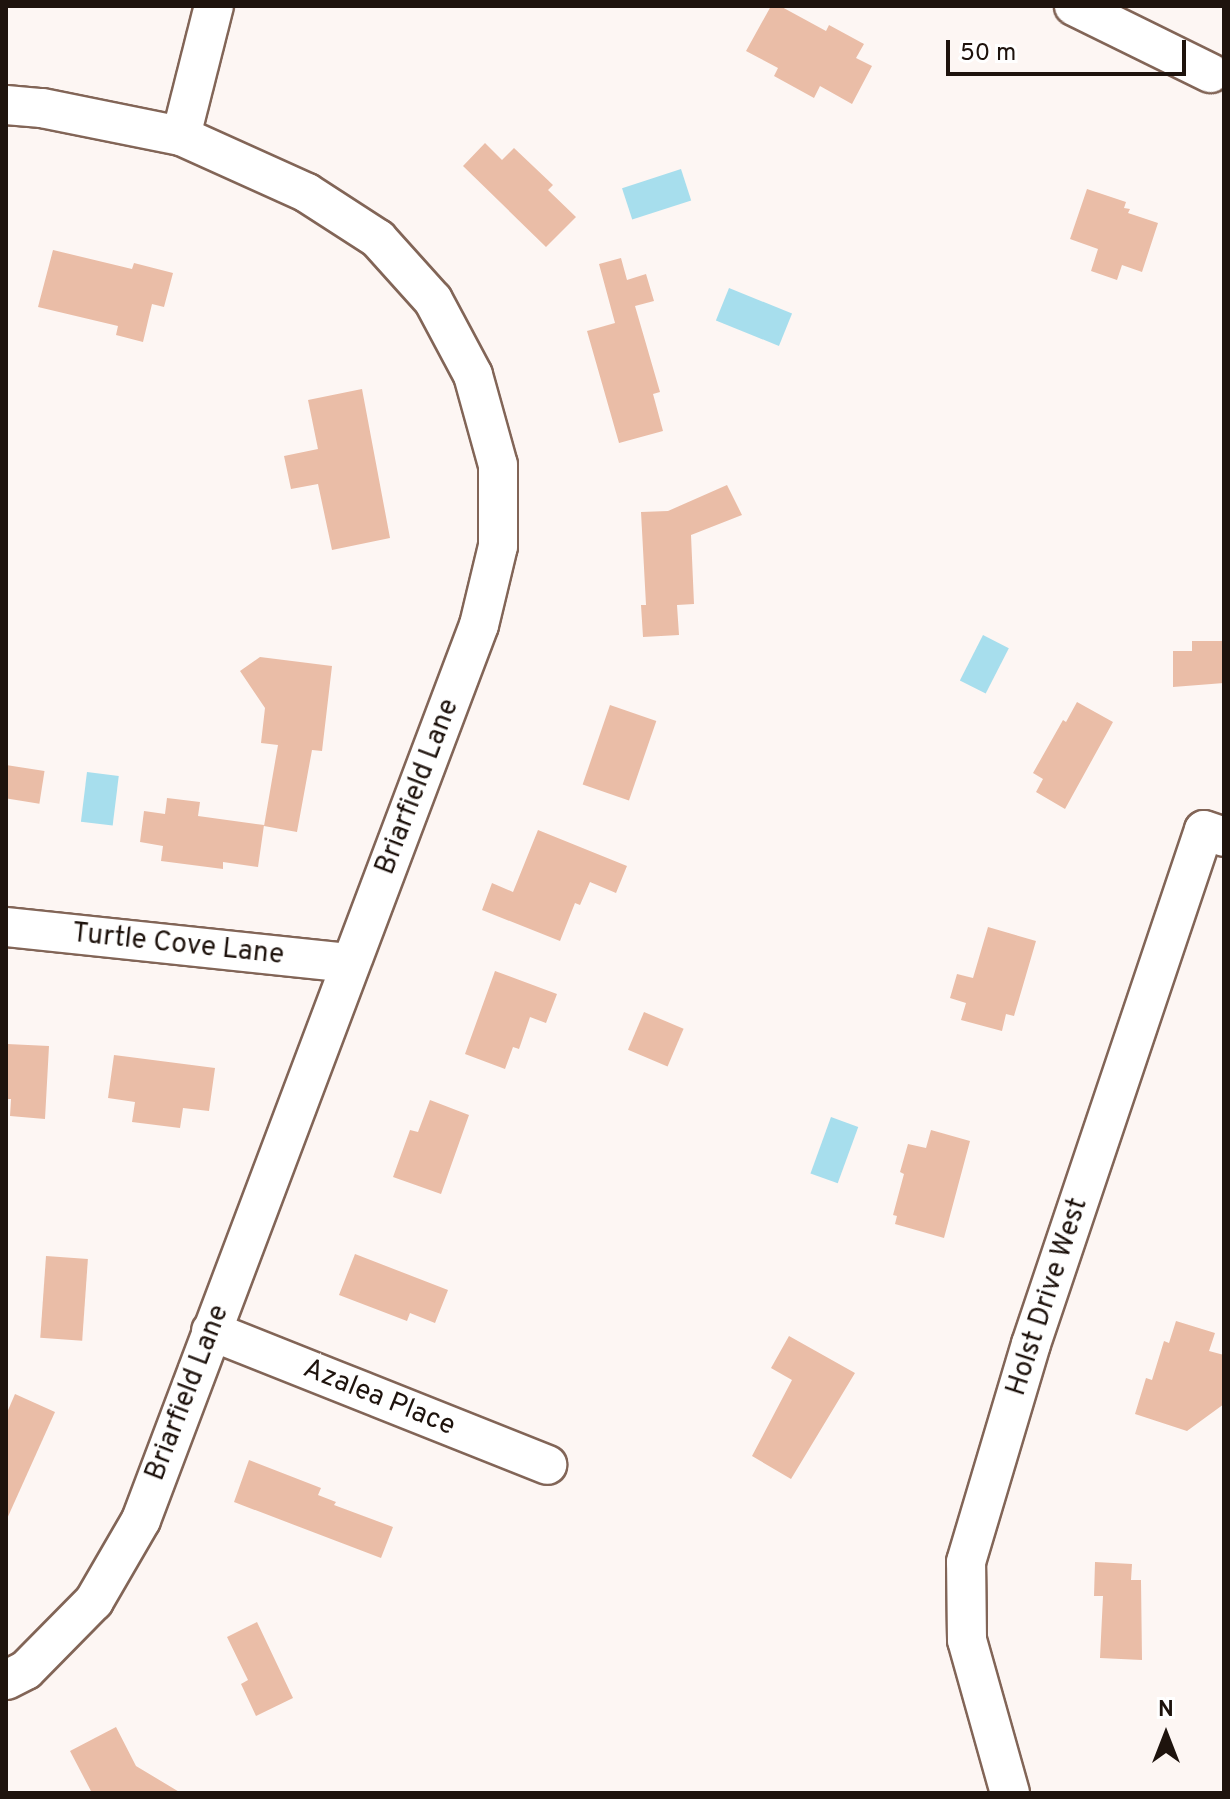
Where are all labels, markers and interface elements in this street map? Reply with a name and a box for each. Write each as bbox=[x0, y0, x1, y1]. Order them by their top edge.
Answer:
scale bar bbox=[950, 24, 1190, 74]
text: 50 m bbox=[960, 39, 1016, 69]
street label: Briarfield Lane bbox=[369, 694, 467, 880]
street label: Turtle Cove Lane bbox=[70, 917, 286, 973]
street label: Holst Drive West bbox=[1000, 1194, 1096, 1400]
street label: Briarfield Lane bbox=[139, 1300, 237, 1486]
street label: Azalea Place bbox=[298, 1352, 460, 1444]
north arrow bbox=[1126, 1695, 1206, 1775]
text: N bbox=[1158, 1697, 1174, 1724]

